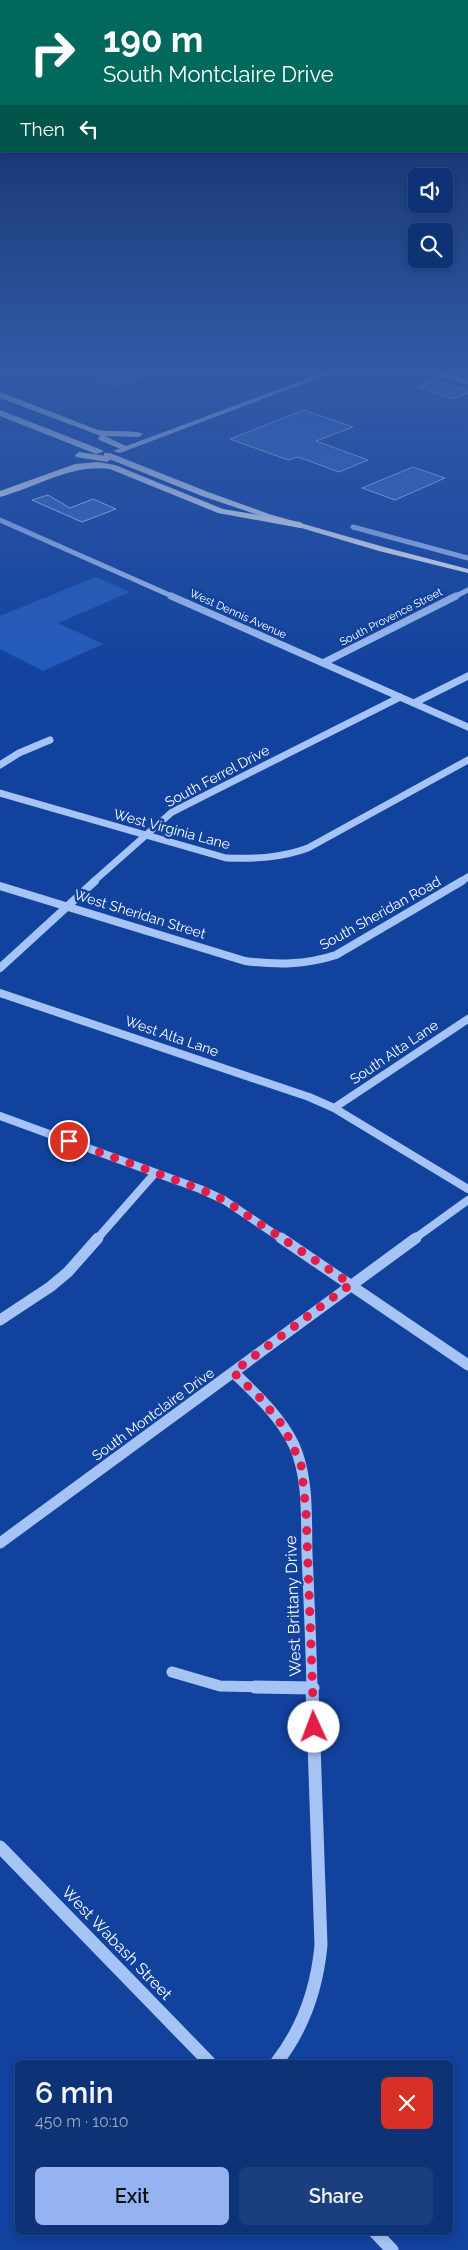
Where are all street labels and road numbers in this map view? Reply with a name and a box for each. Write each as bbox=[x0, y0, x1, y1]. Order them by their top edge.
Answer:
street label: South Provence Street bbox=[337, 585, 445, 649]
street label: West Dennis Avenue bbox=[187, 587, 289, 642]
street label: South Ferrel Drive bbox=[162, 742, 272, 810]
street label: West Virginia Lane bbox=[112, 806, 232, 852]
street label: South Sheridan Road bbox=[317, 873, 443, 953]
street label: West Sheridan Street bbox=[72, 886, 208, 942]
street label: West Alta Lane bbox=[123, 1013, 221, 1059]
street label: South Alta Lane bbox=[347, 1017, 441, 1087]
street label: South Montclaire Drive bbox=[89, 1364, 217, 1464]
street label: West Brittany Drive bbox=[281, 1535, 305, 1677]
street label: West Wabash Street bbox=[58, 1882, 177, 2004]

